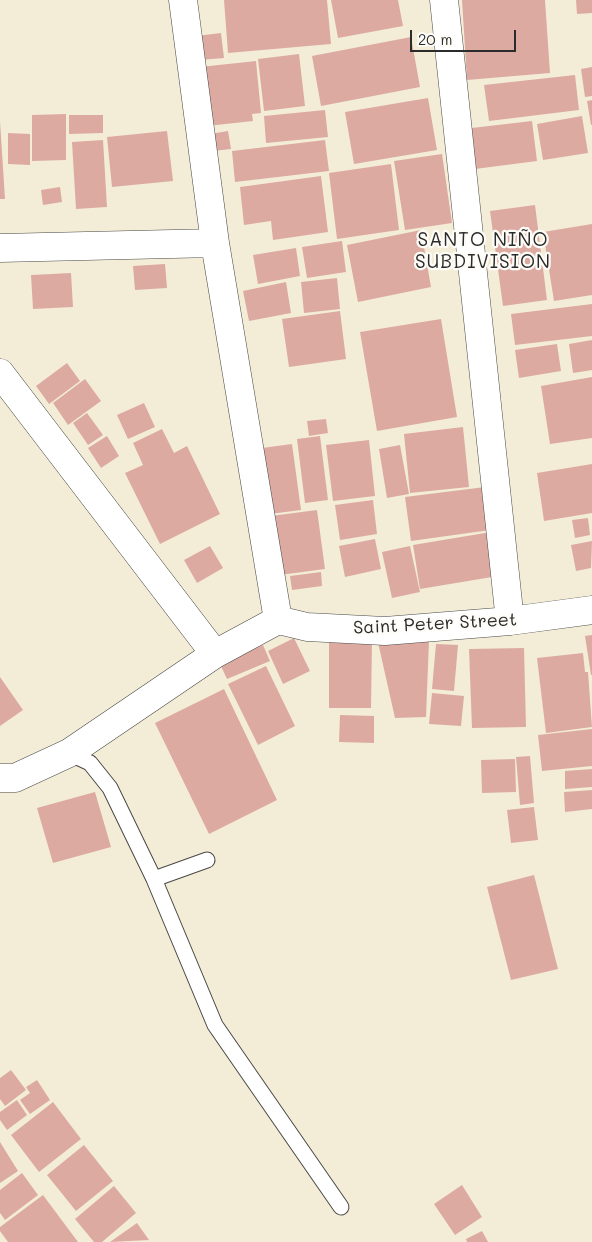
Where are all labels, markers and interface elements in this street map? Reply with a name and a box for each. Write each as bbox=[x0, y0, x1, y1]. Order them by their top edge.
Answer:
scale bar bbox=[412, 20, 518, 52]
text: 20 m bbox=[418, 29, 452, 49]
district label: SANTO NIÑO SUBDIVISION bbox=[414, 229, 552, 273]
street label: Saint Peter Street bbox=[353, 609, 517, 639]

